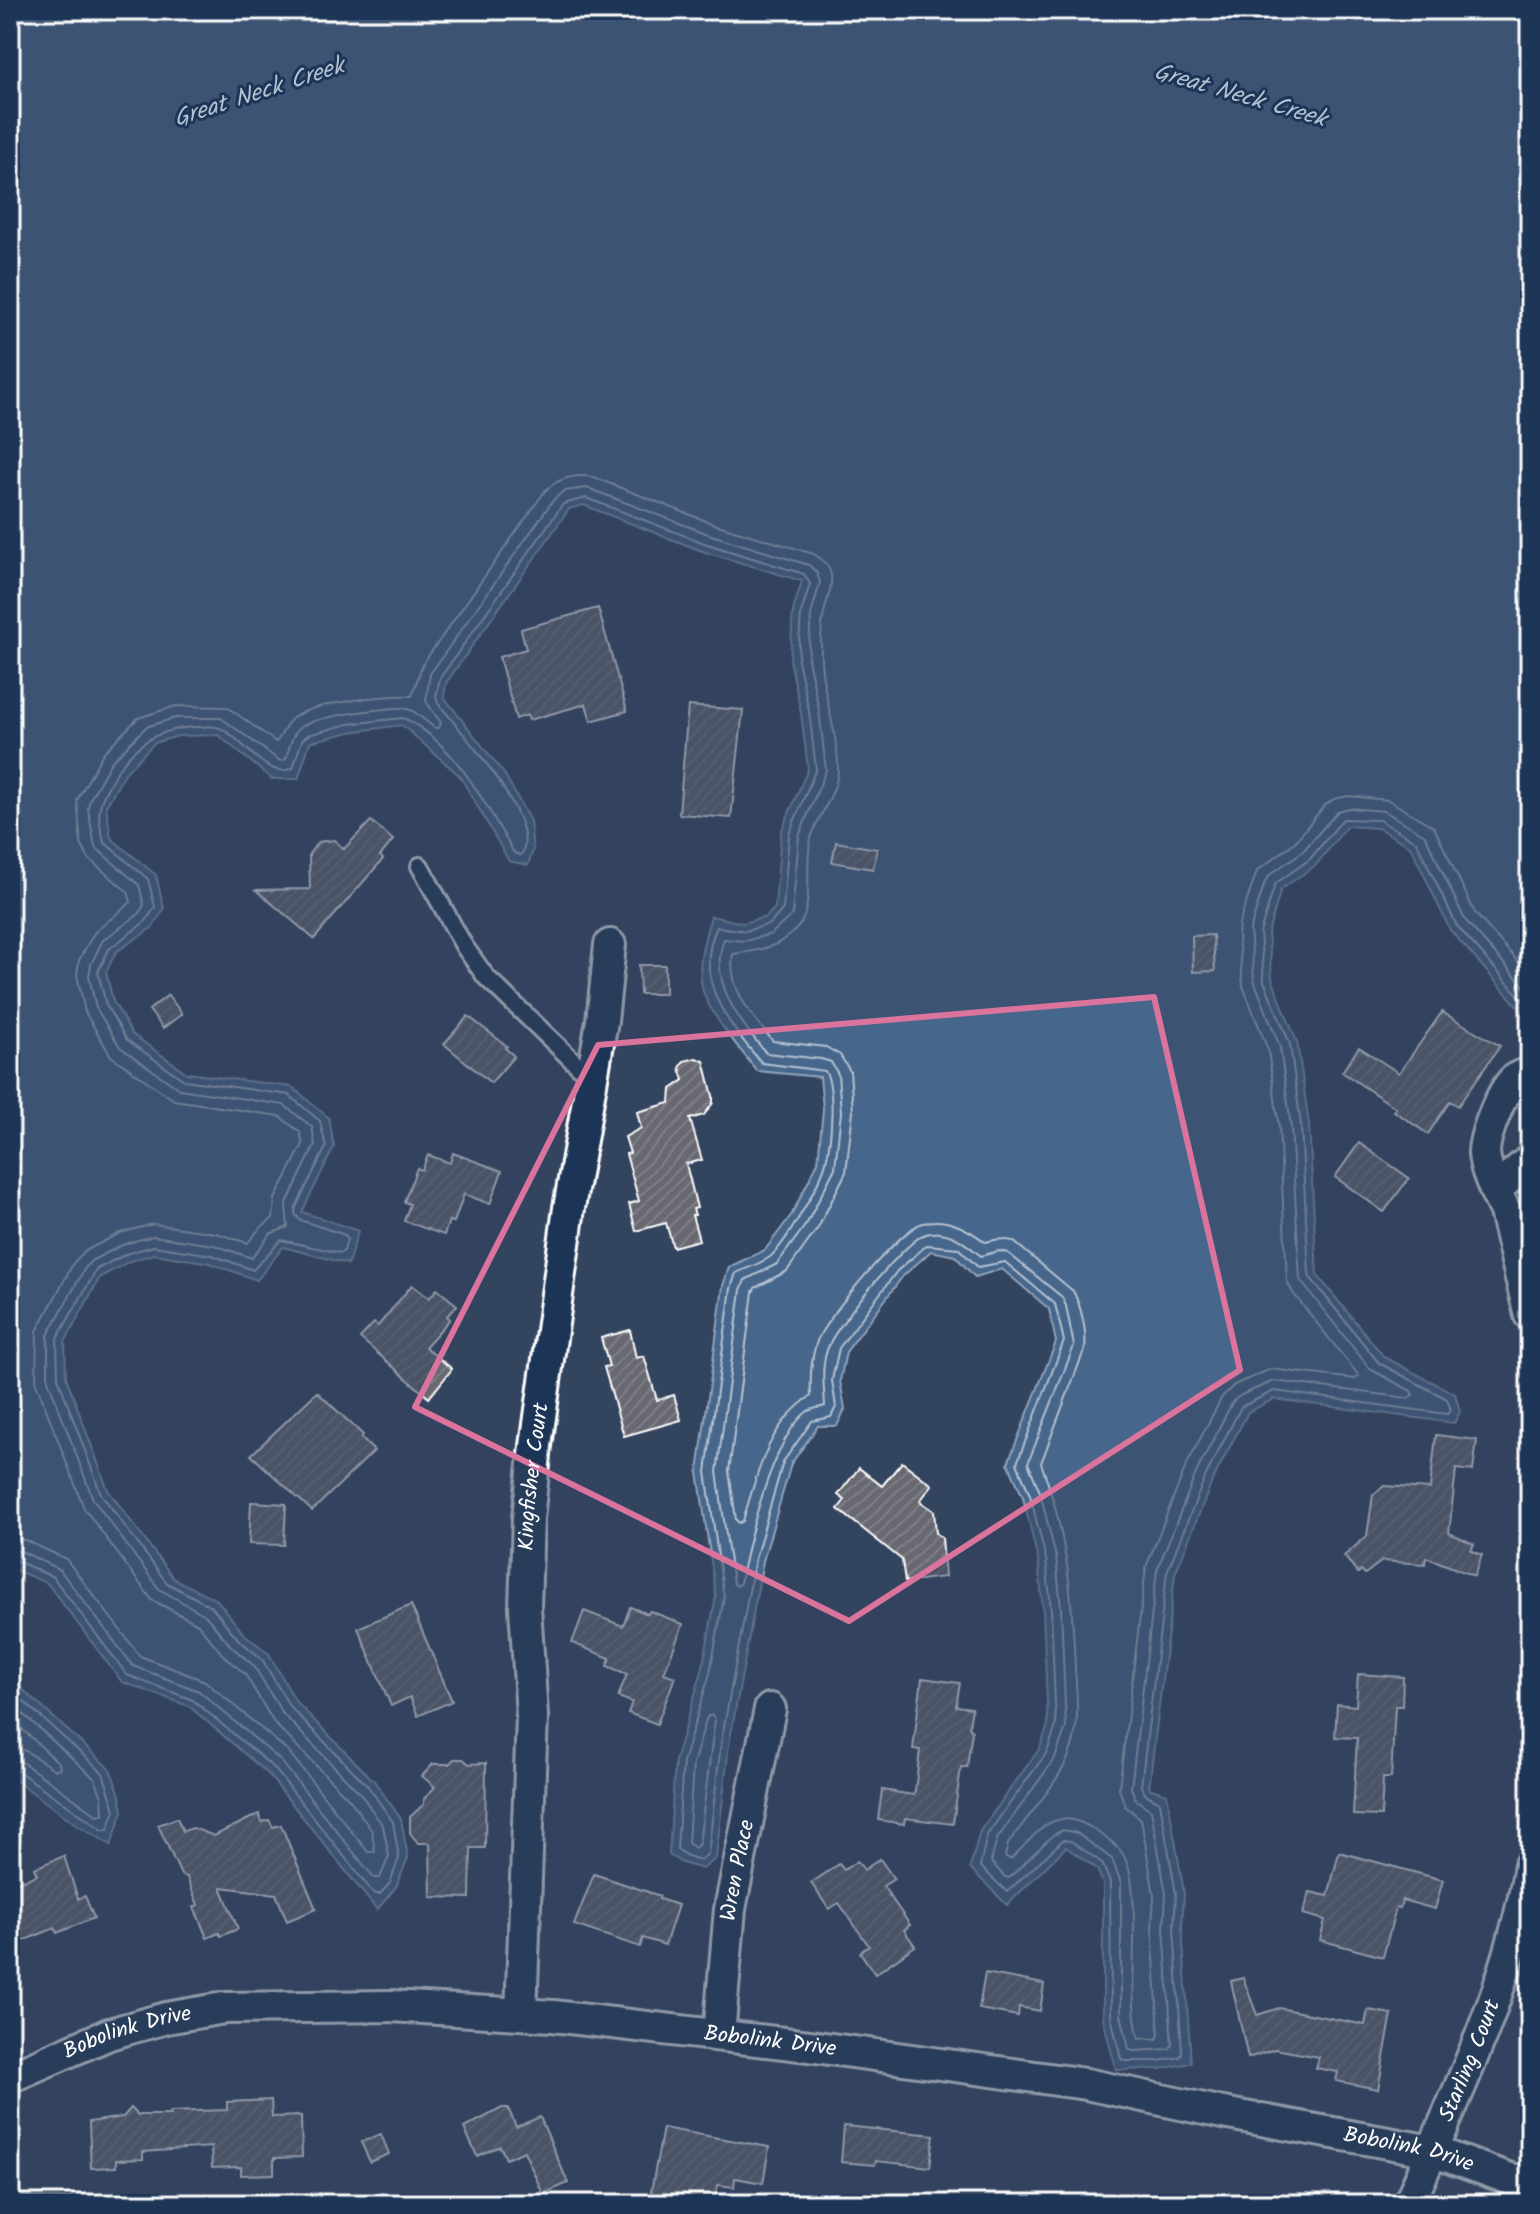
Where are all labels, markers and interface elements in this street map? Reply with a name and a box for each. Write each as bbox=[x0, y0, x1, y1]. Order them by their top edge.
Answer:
water label: Great Neck Creek bbox=[169, 46, 353, 139]
water label: Great Neck Creek bbox=[1149, 53, 1334, 140]
street label: Kingfisher Court bbox=[509, 1400, 559, 1551]
street label: Wren Place bbox=[712, 1817, 765, 1922]
street label: Starling Court bbox=[1430, 1994, 1511, 2127]
street label: Bobolink Drive bbox=[58, 1996, 194, 2069]
street label: Bobolink Drive bbox=[702, 2016, 839, 2067]
street label: Bobolink Drive bbox=[1341, 2118, 1479, 2182]

